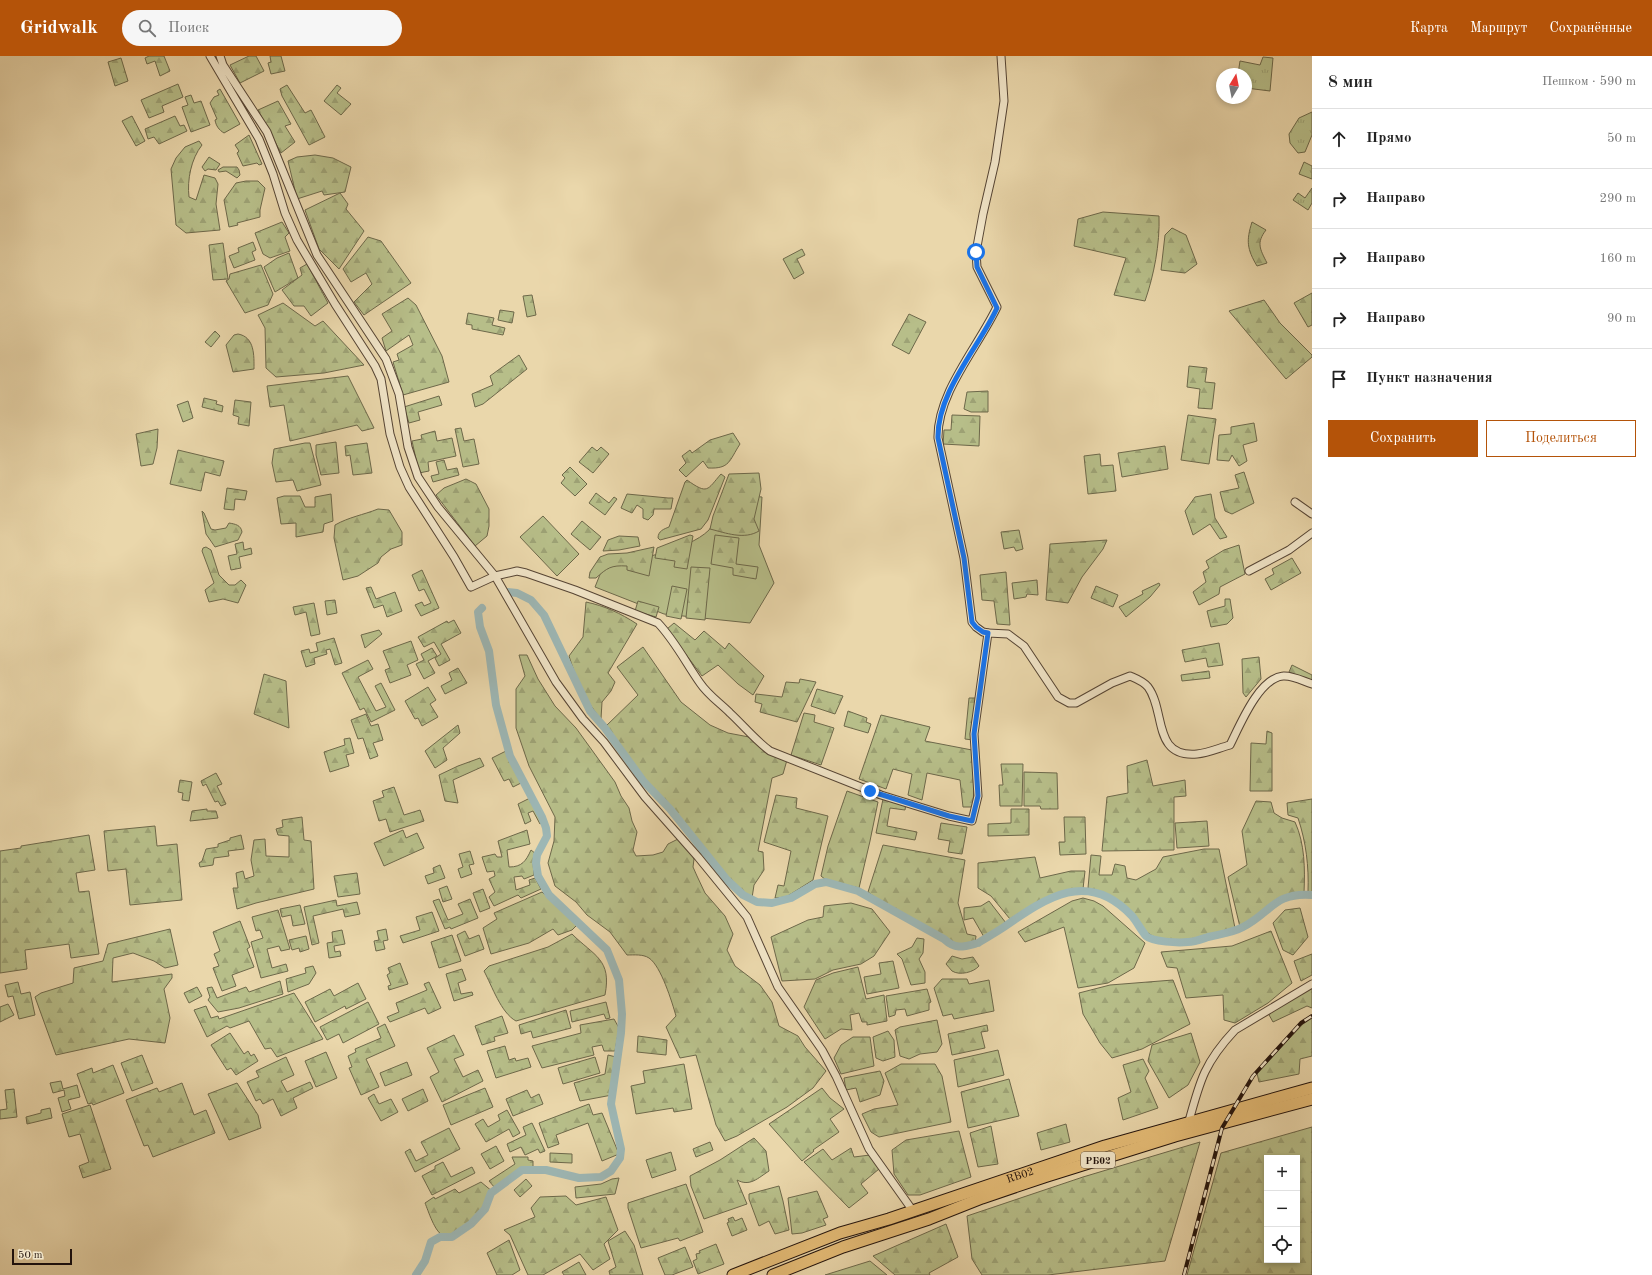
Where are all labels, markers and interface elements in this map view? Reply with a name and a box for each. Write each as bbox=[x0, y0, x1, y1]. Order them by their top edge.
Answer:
search box bbox=[122, 10, 402, 46]
icon: search bbox=[136, 17, 158, 39]
text: Gridwalk bbox=[20, 19, 98, 38]
text: Поиск bbox=[168, 21, 209, 36]
text: Карта bbox=[1410, 21, 1448, 35]
text: Маршрут bbox=[1470, 21, 1527, 35]
text: Сохранённые bbox=[1549, 21, 1632, 35]
north arrow bbox=[1216, 68, 1252, 104]
text: 8 мин bbox=[1328, 74, 1373, 91]
text: Пешком · 590 m bbox=[1542, 75, 1636, 88]
icon: ahead bbox=[1328, 128, 1350, 150]
text: Прямо bbox=[1366, 131, 1412, 146]
text: 50 m bbox=[1607, 132, 1636, 145]
icon: right bbox=[1328, 188, 1350, 210]
text: Направо bbox=[1366, 191, 1425, 206]
text: 290 m bbox=[1599, 192, 1636, 205]
route start bbox=[967, 243, 985, 261]
icon: right bbox=[1328, 248, 1350, 270]
text: Направо bbox=[1366, 251, 1425, 266]
text: 160 m bbox=[1599, 252, 1636, 265]
icon: right bbox=[1328, 308, 1350, 330]
text: Направо bbox=[1366, 311, 1425, 326]
text: 90 m bbox=[1607, 312, 1636, 325]
icon: arrive bbox=[1328, 368, 1350, 390]
text: Пункт назначения bbox=[1366, 371, 1493, 386]
button: Сохранить bbox=[1328, 420, 1478, 457]
button: Поделиться bbox=[1486, 420, 1636, 457]
route end bbox=[861, 782, 879, 800]
road number: РБ02 bbox=[1081, 1152, 1115, 1168]
map controls bbox=[1264, 1155, 1300, 1263]
button: + bbox=[1264, 1155, 1300, 1191]
street label: RB02 bbox=[1005, 1166, 1035, 1186]
button: − bbox=[1264, 1191, 1300, 1227]
button: locate bbox=[1264, 1227, 1300, 1263]
scale bar bbox=[12, 1247, 72, 1266]
text: 50 m bbox=[18, 1250, 43, 1261]

